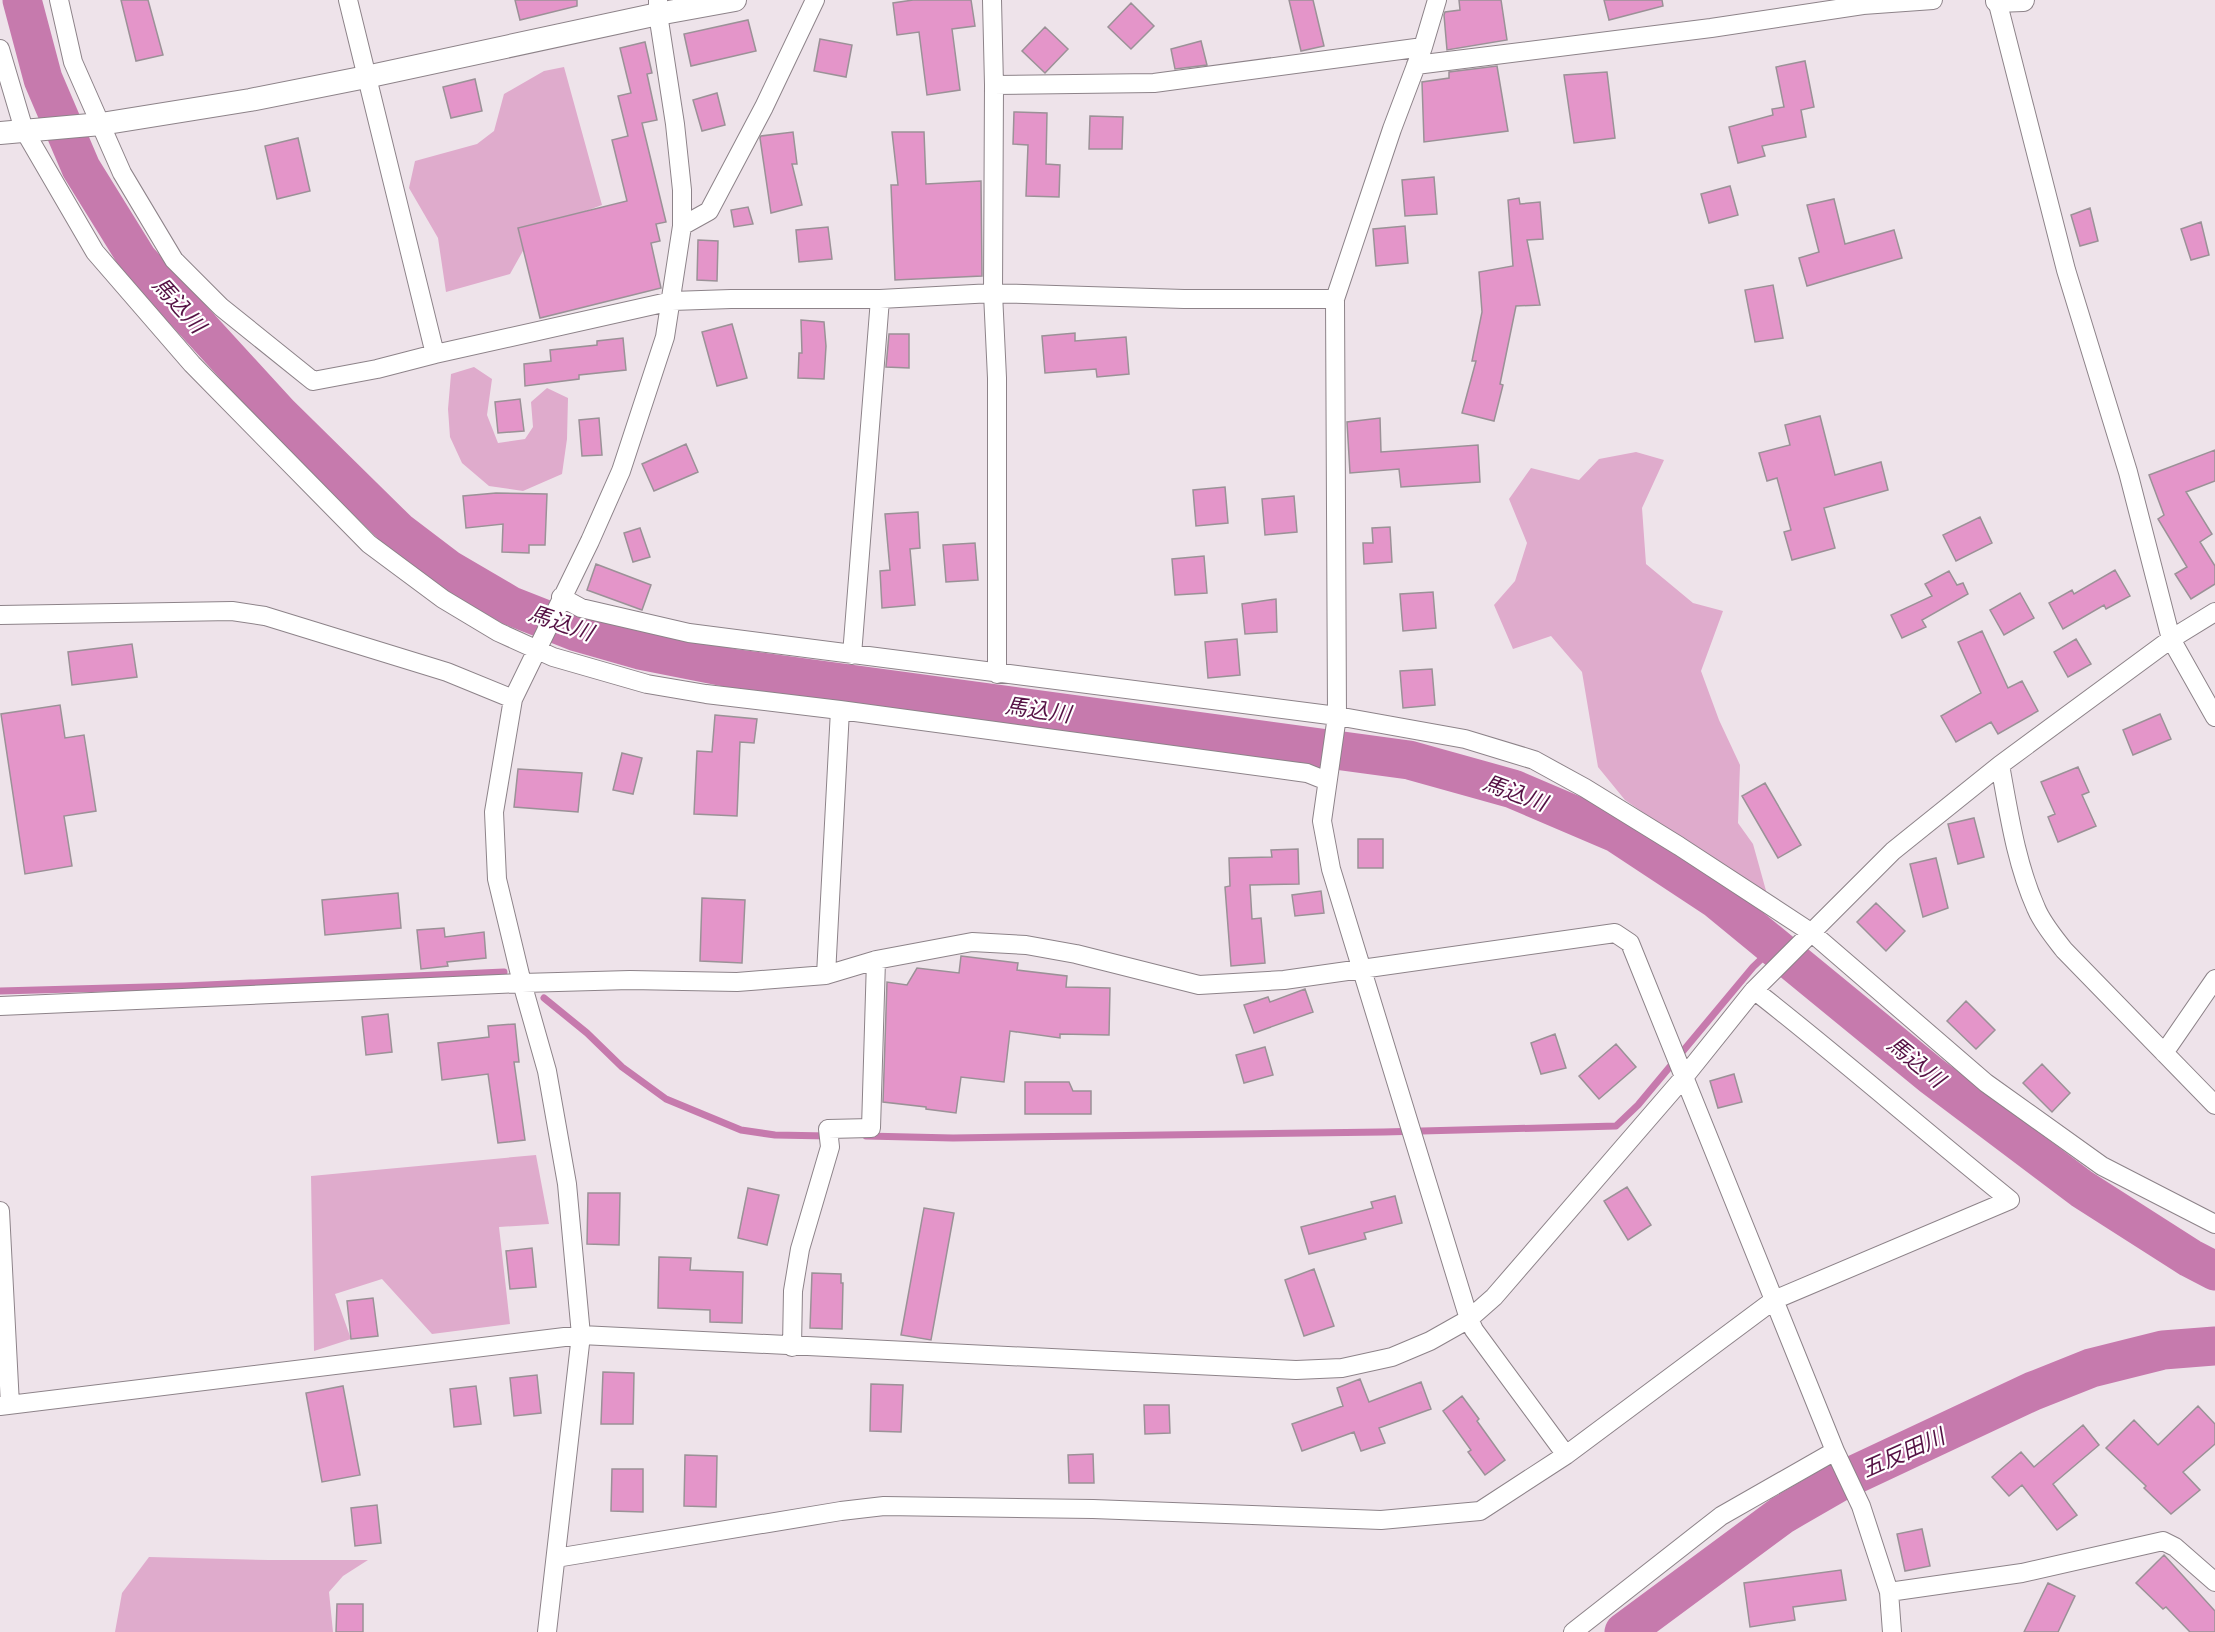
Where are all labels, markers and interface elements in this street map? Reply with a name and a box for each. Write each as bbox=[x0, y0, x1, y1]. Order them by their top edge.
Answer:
water label: 馬込川 bbox=[147, 271, 212, 340]
water label: 馬込川 bbox=[525, 599, 598, 647]
water label: 馬込川 bbox=[1003, 692, 1075, 728]
water label: 馬込川 bbox=[1479, 769, 1552, 818]
water label: 馬込川 bbox=[1882, 1031, 1952, 1095]
water label: 五反田川 bbox=[1857, 1422, 1951, 1483]

